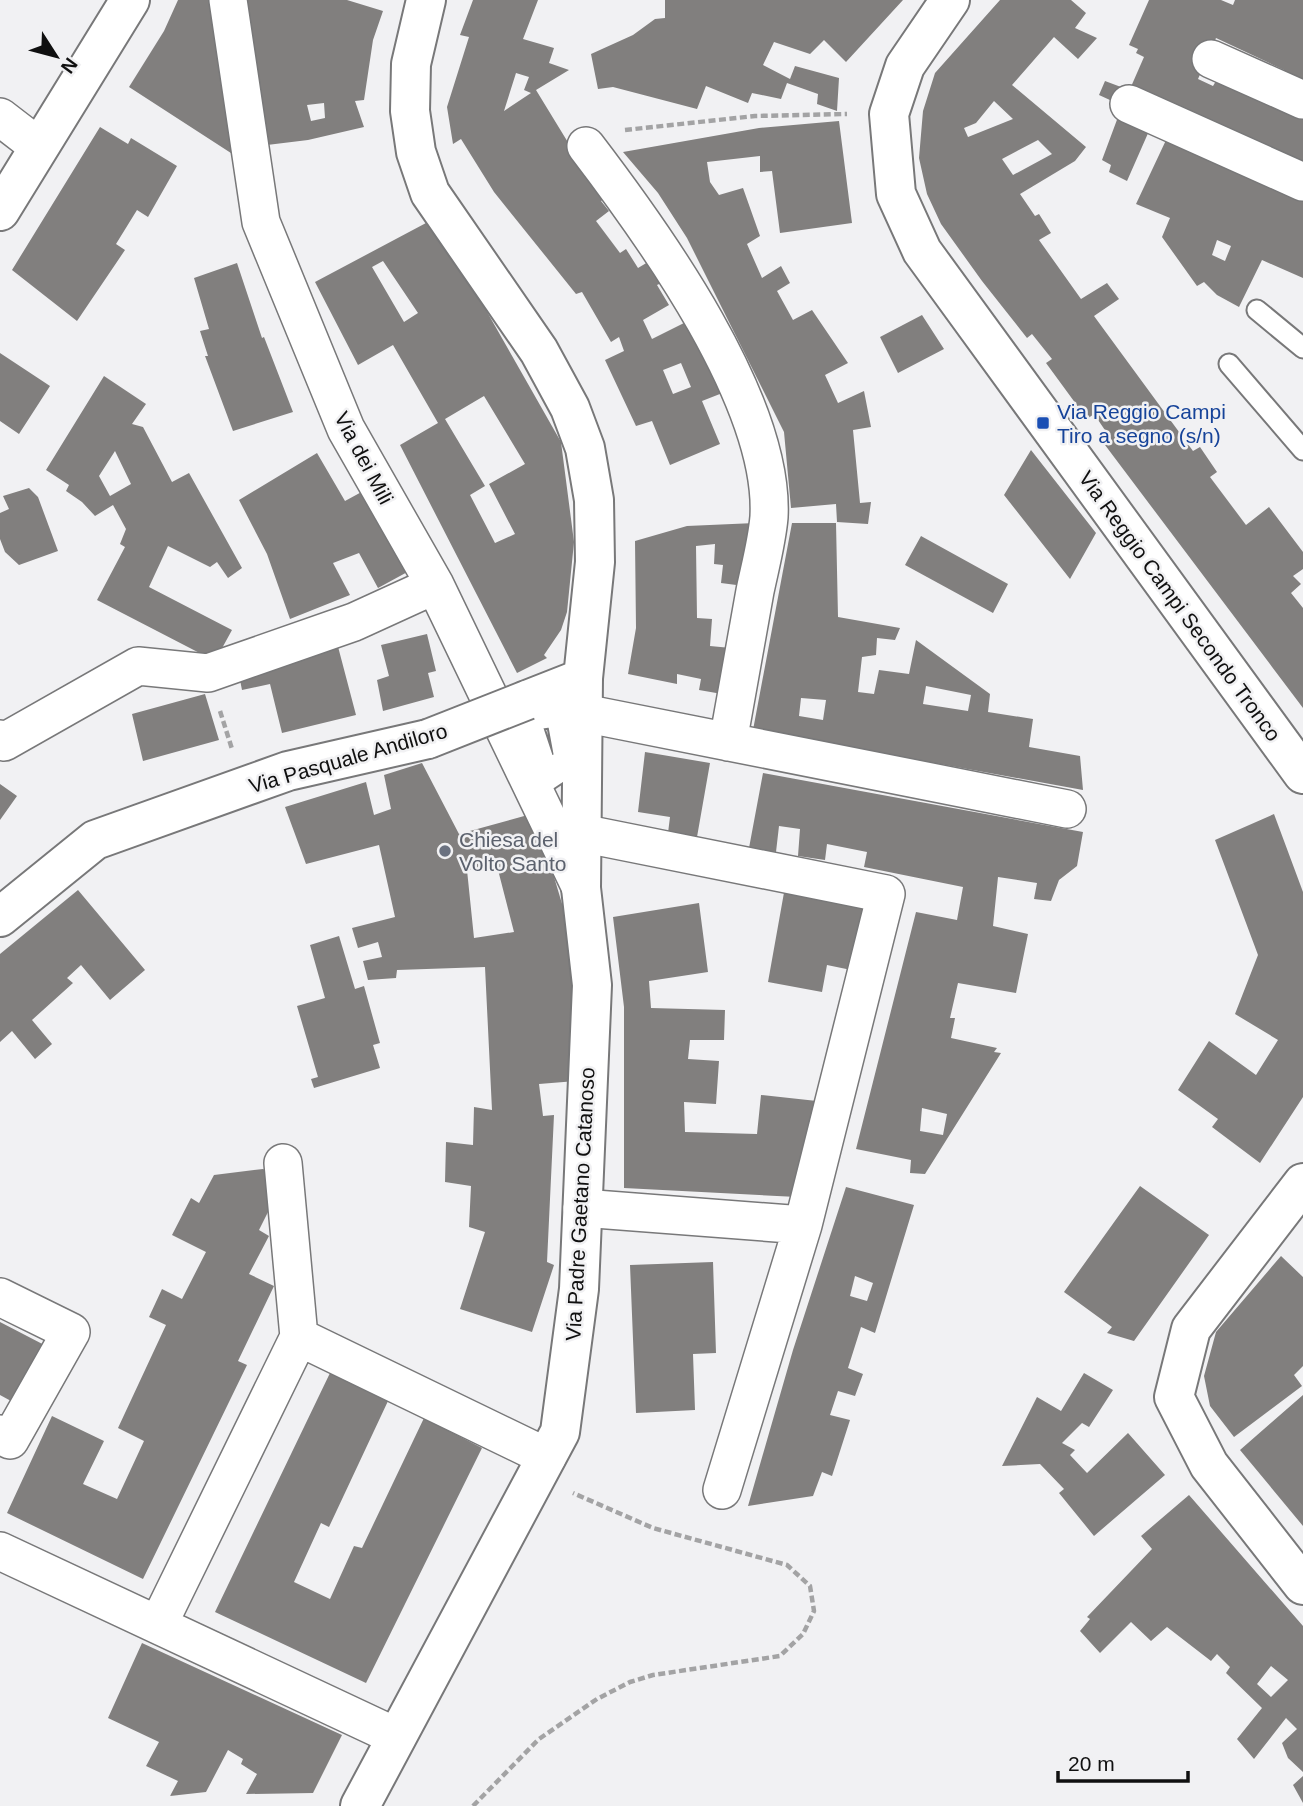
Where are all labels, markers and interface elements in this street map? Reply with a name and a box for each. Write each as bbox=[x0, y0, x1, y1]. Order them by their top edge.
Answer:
north arrow bbox=[21, 21, 91, 91]
text: N bbox=[57, 54, 82, 77]
place label: Via Reggio Campi Tiro a segno (s/n) bbox=[1057, 400, 1226, 447]
street label: Via dei Mili bbox=[330, 408, 398, 508]
marker: Via Reggio Campi Tiro a segno (s/n) bbox=[1035, 415, 1051, 431]
street label: Via Reggio Campi Secondo Tronco bbox=[1074, 467, 1286, 745]
street label: Via Pasquale Andiloro bbox=[246, 719, 450, 797]
place label: Chiesa del Volto Santo bbox=[459, 828, 566, 875]
marker: Chiesa del Volto Santo bbox=[437, 843, 453, 859]
street label: Via Padre Gaetano Catanoso bbox=[561, 1067, 599, 1341]
scale bar bbox=[1058, 1740, 1188, 1784]
text: 20 m bbox=[1068, 1752, 1115, 1775]

